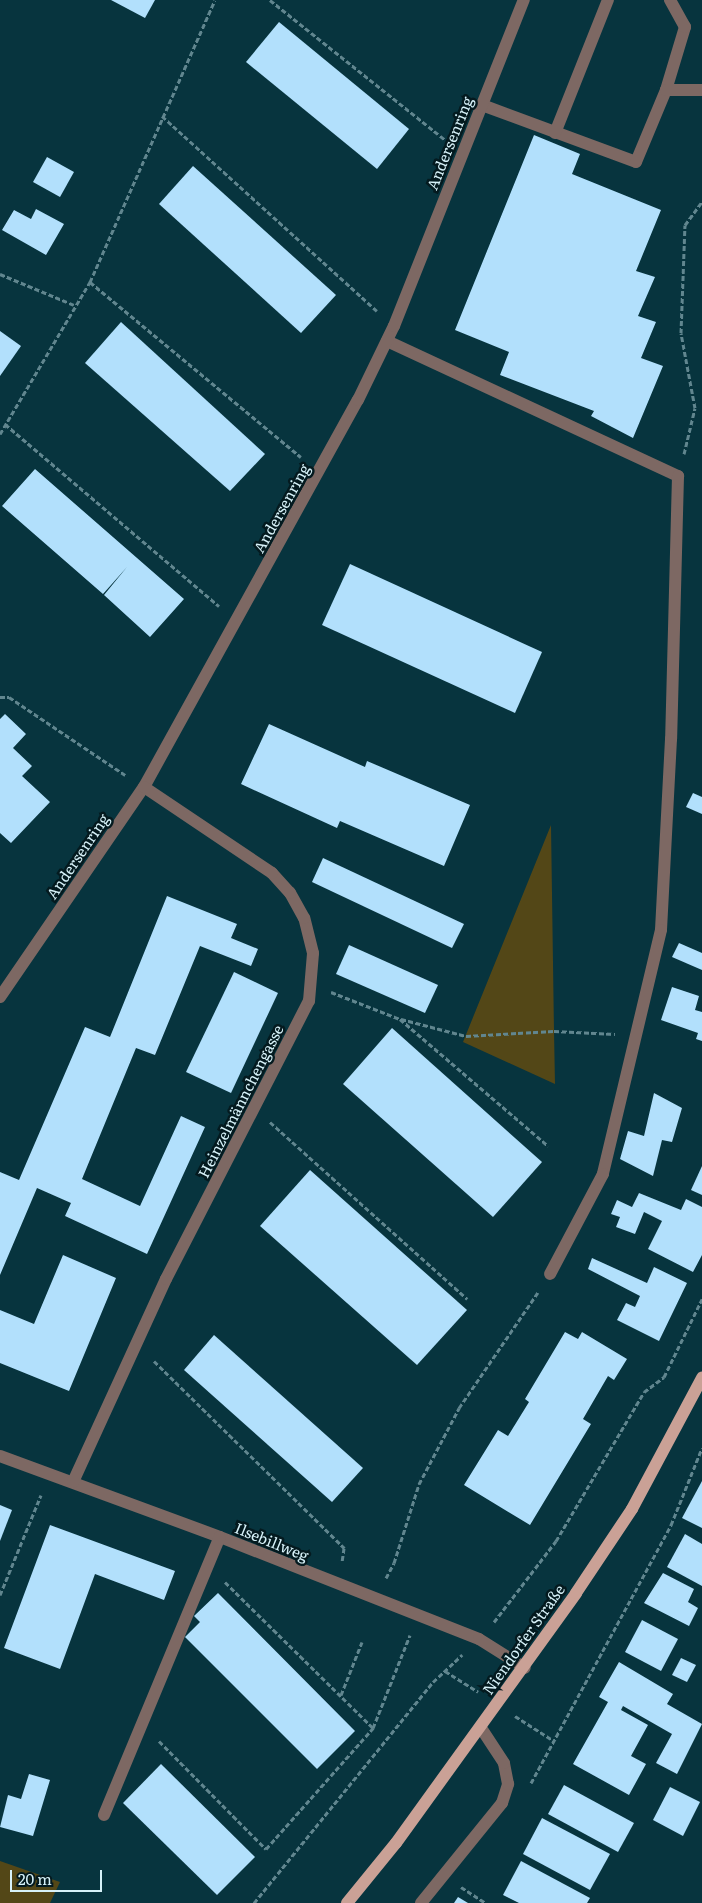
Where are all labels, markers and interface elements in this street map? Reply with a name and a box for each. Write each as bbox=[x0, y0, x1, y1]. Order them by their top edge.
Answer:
street label: Andersenring bbox=[422, 94, 476, 192]
street label: Andersenring bbox=[249, 460, 313, 556]
street label: Andersenring bbox=[42, 810, 112, 902]
street label: Heinzelmännchengasse bbox=[194, 1021, 286, 1181]
street label: Ilsebillweg bbox=[232, 1518, 312, 1564]
street label: Niendorfer Straße bbox=[478, 1580, 568, 1698]
scale bar bbox=[12, 1860, 105, 1892]
text: 20 m bbox=[18, 1867, 52, 1890]

